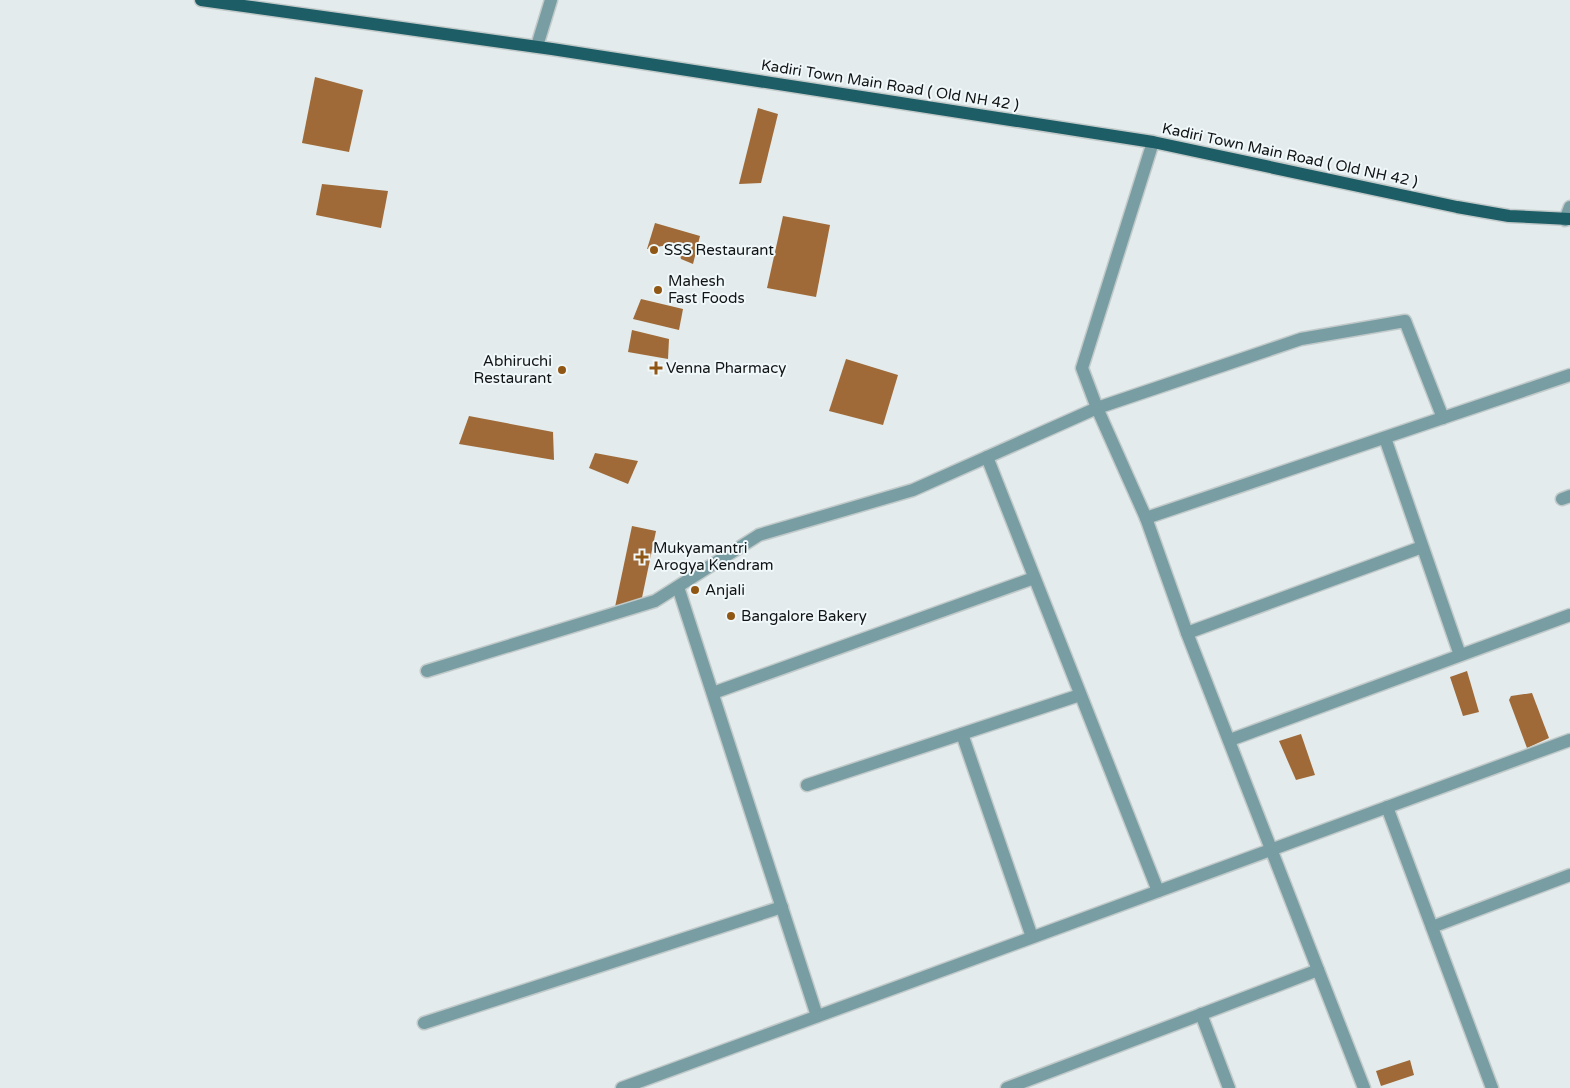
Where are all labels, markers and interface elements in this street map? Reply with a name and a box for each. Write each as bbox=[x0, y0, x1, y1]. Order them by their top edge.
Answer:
street label: Kadiri Town Main Road ( Old NH 42 ) bbox=[760, 56, 1020, 114]
street label: Kadiri Town Main Road ( Old NH 42 ) bbox=[1161, 119, 1419, 191]
place label: SSS Restaurant bbox=[664, 241, 774, 259]
marker: SSS Restaurant bbox=[648, 244, 660, 256]
place label: Mahesh Fast Foods bbox=[668, 272, 745, 307]
marker: Mahesh Fast Foods bbox=[652, 284, 664, 296]
place label: Abhiruchi Restaurant bbox=[474, 352, 552, 387]
place label: Venna Pharmacy bbox=[666, 359, 786, 377]
marker: Venna Pharmacy bbox=[650, 362, 662, 374]
marker: Abhiruchi Restaurant bbox=[556, 364, 568, 376]
place label: Mukyamantri Arogya Kendram bbox=[653, 539, 774, 574]
marker: Mukyamantri Arogya Kendram bbox=[635, 550, 649, 564]
place label: Anjali bbox=[705, 581, 745, 599]
marker: Anjali bbox=[689, 584, 701, 596]
place label: Bangalore Bakery bbox=[741, 607, 867, 625]
marker: Bangalore Bakery bbox=[725, 610, 737, 622]

